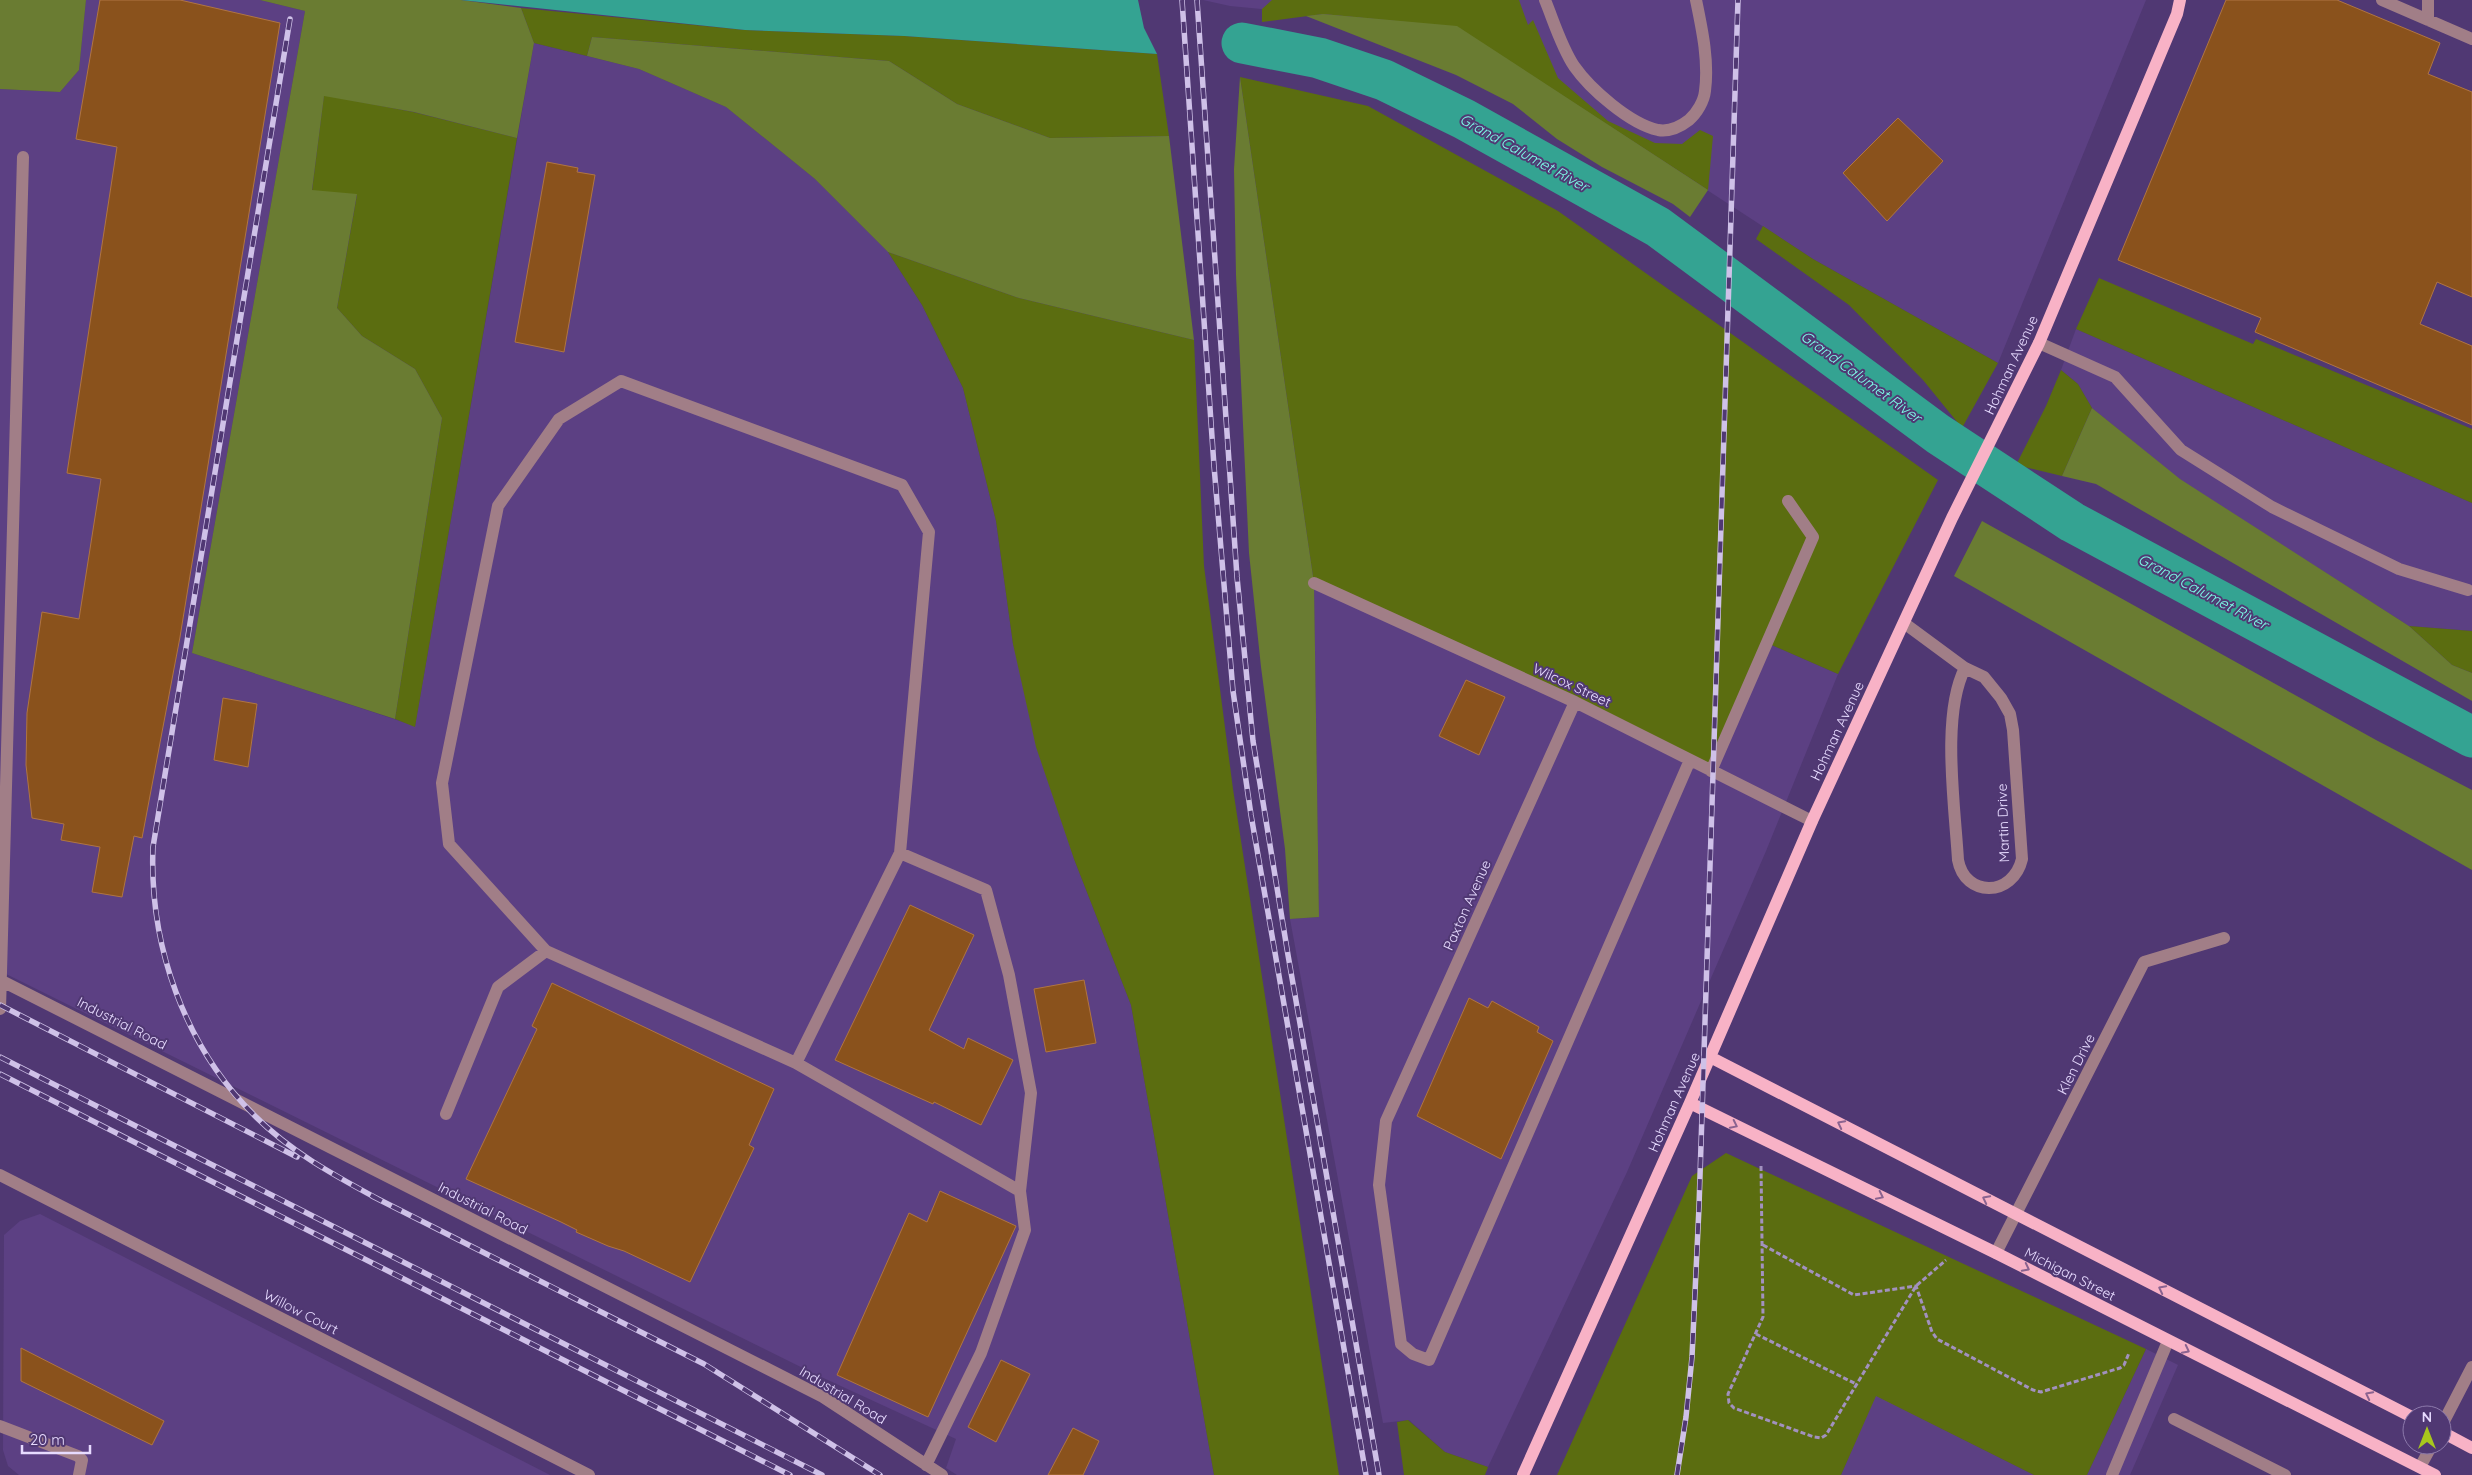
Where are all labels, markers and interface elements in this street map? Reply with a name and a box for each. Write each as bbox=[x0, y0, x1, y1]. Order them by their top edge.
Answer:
water label: Grand Calumet River bbox=[1456, 109, 1594, 197]
street label: Hohman Avenue bbox=[1980, 312, 2042, 418]
water label: Grand Calumet River bbox=[1797, 326, 1927, 428]
water label: Grand Calumet River bbox=[2135, 549, 2273, 635]
street label: Wilcox Street bbox=[1530, 659, 1614, 711]
street label: Hohman Avenue bbox=[1806, 678, 1868, 784]
street label: Martin Drive bbox=[1993, 783, 2013, 863]
street label: Paxton Avenue bbox=[1439, 857, 1495, 953]
street label: Industrial Road bbox=[74, 993, 170, 1053]
street label: Klen Drive bbox=[2053, 1030, 2099, 1098]
street label: Hohman Avenue bbox=[1644, 1049, 1704, 1155]
one-way arrow bbox=[1729, 1119, 1738, 1129]
one-way arrow bbox=[1838, 1120, 1847, 1130]
street label: Industrial Road bbox=[435, 1178, 531, 1238]
one-way arrow bbox=[1875, 1190, 1884, 1200]
one-way arrow bbox=[1982, 1195, 1991, 1205]
street label: Michigan Street bbox=[2021, 1243, 2119, 1305]
one-way arrow bbox=[2021, 1262, 2030, 1272]
one-way arrow bbox=[2158, 1285, 2167, 1295]
street label: Willow Court bbox=[261, 1286, 342, 1339]
one-way arrow bbox=[2181, 1344, 2190, 1354]
street label: Industrial Road bbox=[796, 1362, 890, 1428]
one-way arrow bbox=[2365, 1391, 2374, 1401]
north arrow bbox=[2402, 1405, 2452, 1455]
text: N bbox=[2422, 1408, 2432, 1426]
scale bar bbox=[22, 1422, 90, 1454]
text: 20 m bbox=[30, 1430, 65, 1449]

